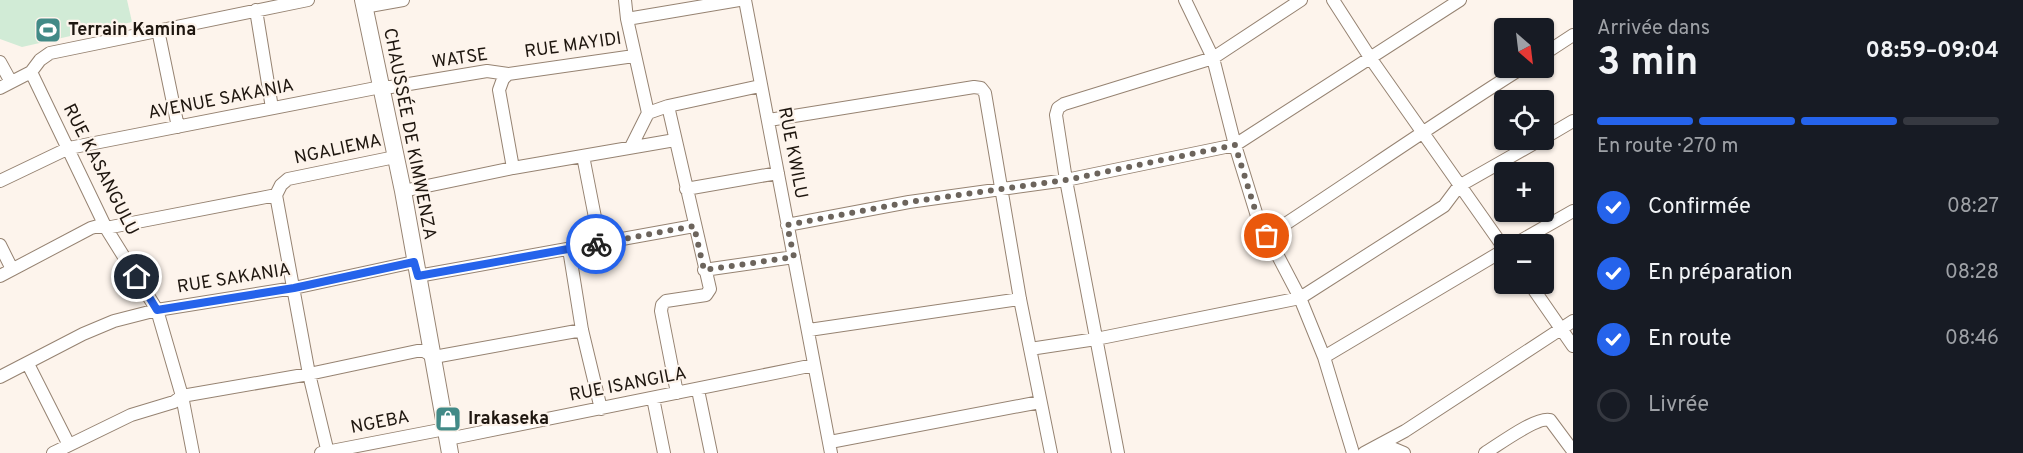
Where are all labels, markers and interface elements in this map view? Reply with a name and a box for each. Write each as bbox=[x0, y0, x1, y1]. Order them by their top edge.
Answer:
sports icon: Terrain Kamina bbox=[33, 15, 63, 45]
text: Arrivée dans bbox=[1597, 16, 1710, 42]
north arrow bbox=[1494, 18, 1554, 78]
map controls bbox=[1494, 18, 1554, 294]
place label: Terrain Kamina bbox=[68, 19, 196, 42]
street label: CHAUSSÉE DE KIMWENZA bbox=[377, 26, 443, 242]
street label: RUE MAYIDI bbox=[523, 28, 623, 64]
text: 08:59–09:04 bbox=[1865, 38, 1999, 65]
text: 3 min bbox=[1597, 40, 1698, 89]
street label: WATSE bbox=[431, 44, 489, 74]
street label: AVENUE SAKANIA bbox=[146, 75, 296, 125]
button: locate bbox=[1494, 90, 1554, 150]
street label: RUE KASANGULU bbox=[57, 100, 143, 240]
street label: RUE KWILU bbox=[772, 105, 812, 201]
street label: NGALIEMA bbox=[292, 130, 384, 170]
text: En route · 270 m bbox=[1597, 134, 1738, 160]
button: + bbox=[1494, 162, 1554, 222]
icon: check bbox=[1597, 191, 1630, 224]
text: Confirmée bbox=[1648, 194, 1751, 221]
text: 08:27 bbox=[1947, 194, 1999, 220]
pin bbox=[1241, 210, 1292, 261]
courier bbox=[566, 214, 626, 274]
icon: bag bbox=[1250, 219, 1283, 252]
icon: bike bbox=[580, 228, 613, 261]
button: − bbox=[1494, 234, 1554, 294]
pin bbox=[111, 251, 162, 302]
icon: check bbox=[1597, 257, 1630, 290]
street label: RUE SAKANIA bbox=[176, 259, 292, 299]
icon: home bbox=[120, 260, 153, 293]
text: En préparation bbox=[1648, 260, 1793, 287]
text: 08:28 bbox=[1945, 260, 1999, 286]
icon: check bbox=[1597, 323, 1630, 356]
text: En route bbox=[1648, 326, 1731, 353]
text: 08:46 bbox=[1945, 326, 1999, 352]
street label: RUE ISANGILA bbox=[567, 362, 689, 408]
text: Livrée bbox=[1648, 392, 1709, 419]
shop icon: Irakaseka bbox=[433, 404, 463, 434]
street label: NGEBA bbox=[349, 406, 411, 440]
place label: Irakaseka bbox=[468, 408, 549, 431]

